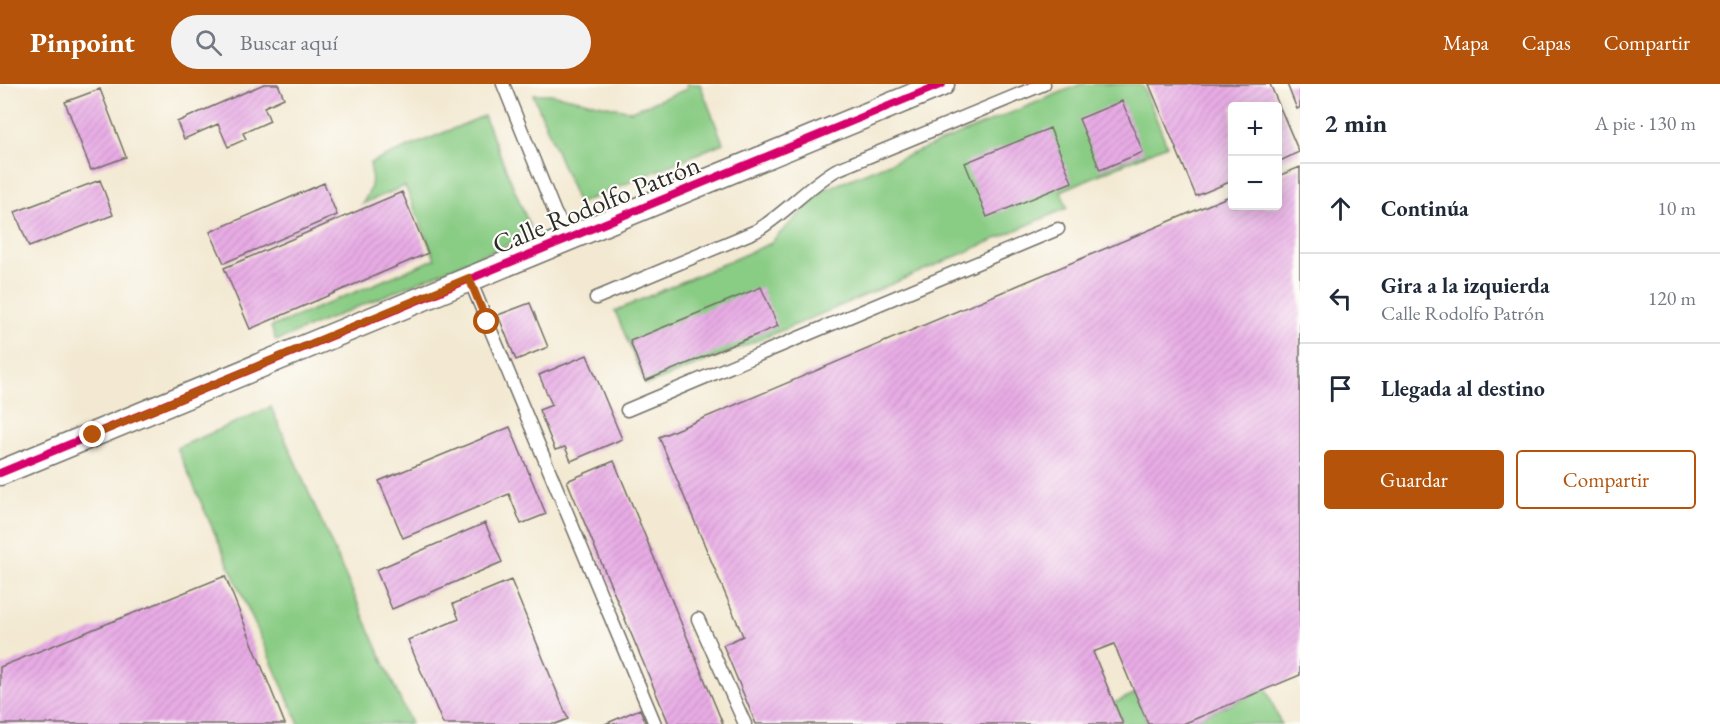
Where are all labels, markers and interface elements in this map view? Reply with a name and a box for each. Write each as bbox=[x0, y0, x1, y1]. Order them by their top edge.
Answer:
search box bbox=[171, 15, 591, 69]
text: Pinpoint bbox=[30, 24, 135, 60]
icon: search bbox=[192, 26, 225, 59]
text: Buscar aquí bbox=[240, 28, 338, 57]
text: Mapa bbox=[1443, 29, 1489, 56]
text: Capas bbox=[1522, 29, 1571, 56]
text: Compartir bbox=[1604, 29, 1690, 56]
map controls bbox=[1228, 102, 1282, 210]
button: + bbox=[1228, 102, 1282, 156]
text: 2 min bbox=[1324, 106, 1387, 140]
text: A pie · 130 m bbox=[1595, 110, 1696, 136]
street label: Calle Rodolfo Patrón bbox=[487, 146, 705, 262]
button: − bbox=[1228, 156, 1282, 210]
icon: ahead bbox=[1324, 192, 1357, 225]
text: Continúa bbox=[1381, 194, 1469, 223]
text: 10 m bbox=[1657, 195, 1696, 221]
text: Gira a la izquierda bbox=[1381, 271, 1550, 300]
icon: left bbox=[1324, 282, 1357, 315]
text: 120 m bbox=[1648, 285, 1696, 311]
text: Calle Rodolfo Patrón bbox=[1381, 300, 1544, 326]
route start bbox=[473, 308, 499, 334]
icon: arrive bbox=[1324, 372, 1357, 405]
text: Llegada al destino bbox=[1381, 374, 1545, 403]
route end bbox=[79, 421, 105, 447]
button: Guardar bbox=[1324, 450, 1504, 509]
button: Compartir bbox=[1516, 450, 1696, 509]

